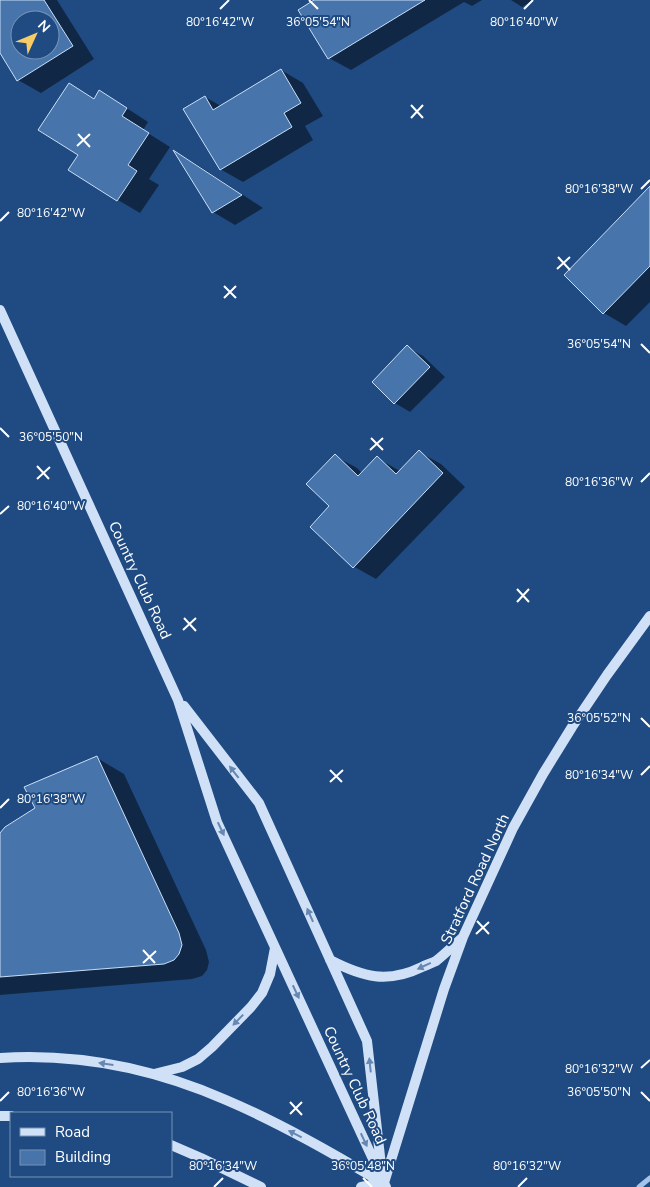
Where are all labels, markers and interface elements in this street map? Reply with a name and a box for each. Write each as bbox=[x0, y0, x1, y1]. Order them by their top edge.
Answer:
north arrow bbox=[10, 10, 60, 60]
text: 80°16'42"W bbox=[186, 14, 254, 30]
text: 36°05'54"N bbox=[286, 14, 350, 30]
text: 80°16'40"W bbox=[490, 14, 558, 30]
text: N bbox=[34, 16, 54, 37]
text: 80°16'38"W bbox=[565, 181, 633, 197]
text: 80°16'42"W bbox=[17, 205, 85, 221]
text: 36°05'54"N bbox=[567, 336, 631, 352]
text: 36°05'50"N bbox=[19, 429, 83, 445]
text: 80°16'36"W bbox=[565, 474, 633, 490]
text: 80°16'40"W bbox=[17, 498, 85, 514]
street label: Country Club Road bbox=[104, 518, 176, 642]
text: 36°05'52"N bbox=[567, 710, 631, 726]
one-way arrow bbox=[229, 766, 240, 779]
text: 80°16'34"W bbox=[565, 767, 633, 783]
text: 80°16'38"W bbox=[17, 791, 85, 807]
street label: Stratford Road North bbox=[436, 811, 514, 947]
one-way arrow bbox=[217, 822, 225, 836]
one-way arrow bbox=[305, 908, 313, 922]
one-way arrow bbox=[417, 962, 431, 970]
one-way arrow bbox=[292, 985, 300, 999]
one-way arrow bbox=[232, 1014, 244, 1026]
street label: Country Club Road bbox=[319, 1023, 391, 1147]
one-way arrow bbox=[366, 1056, 374, 1072]
one-way arrow bbox=[97, 1060, 113, 1068]
text: 80°16'32"W bbox=[565, 1061, 633, 1077]
text: 80°16'36"W bbox=[17, 1084, 85, 1100]
text: 36°05'50"N bbox=[567, 1084, 631, 1100]
legend bbox=[10, 1112, 172, 1177]
text: Road bbox=[55, 1122, 90, 1142]
one-way arrow bbox=[288, 1130, 302, 1138]
one-way arrow bbox=[359, 1132, 368, 1147]
text: Building bbox=[55, 1147, 111, 1167]
text: 80°16'34"W bbox=[189, 1158, 257, 1174]
text: 36°05'48"N bbox=[331, 1158, 395, 1174]
text: 80°16'32"W bbox=[493, 1158, 561, 1174]

